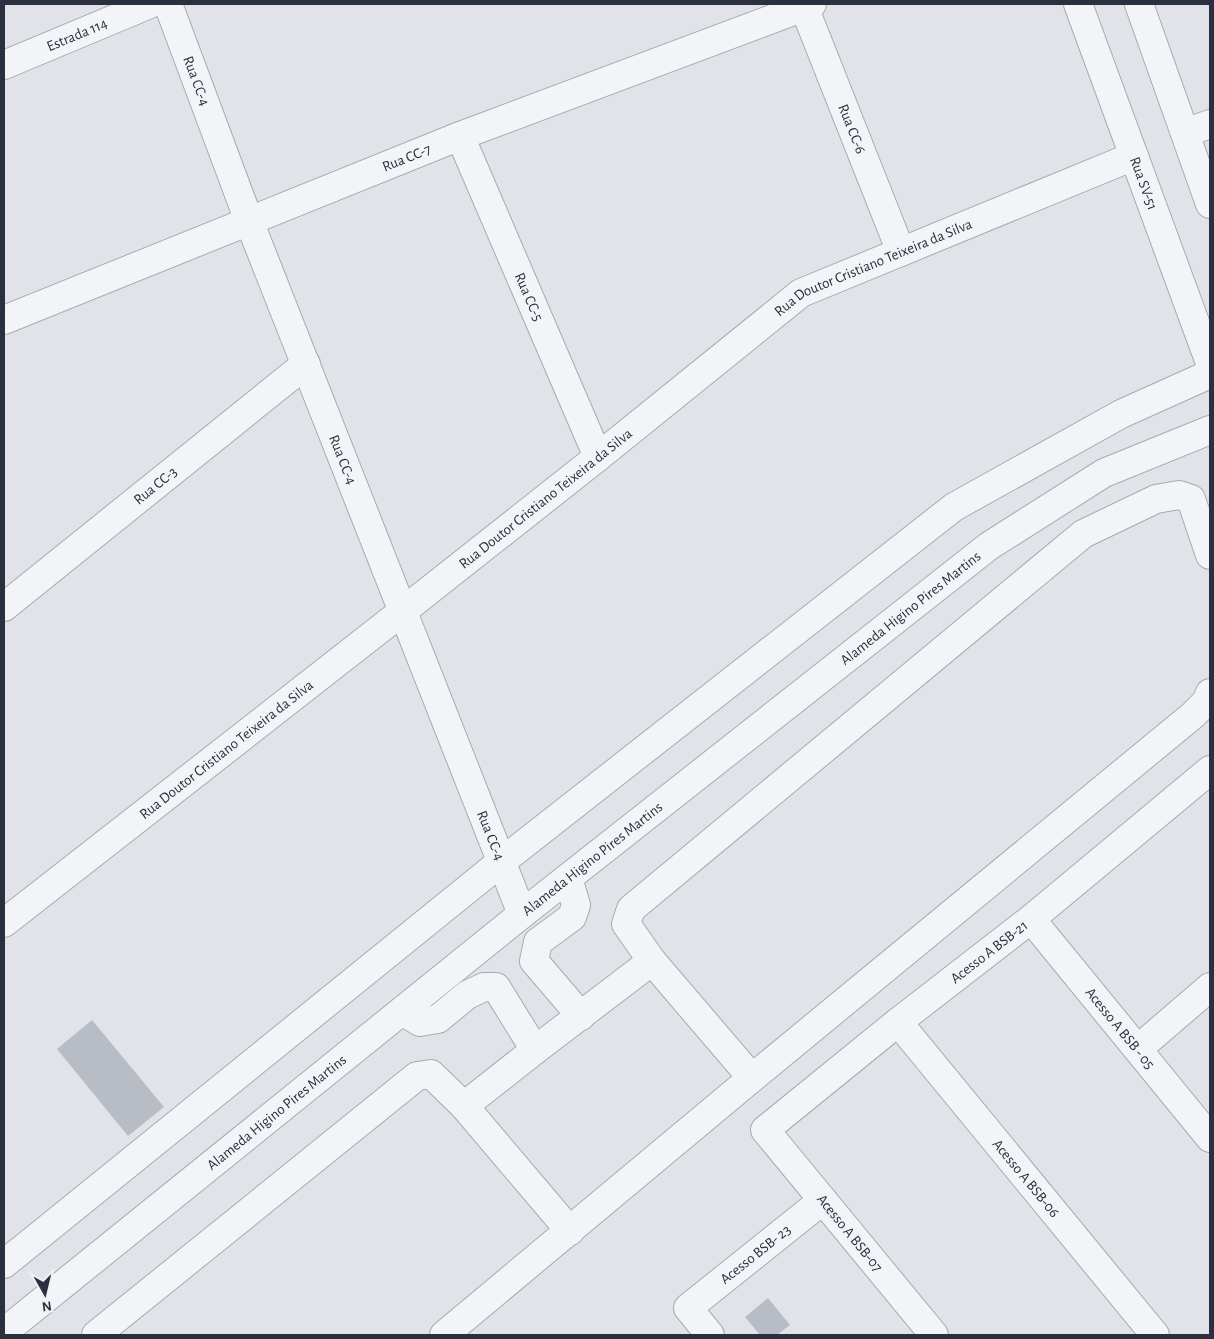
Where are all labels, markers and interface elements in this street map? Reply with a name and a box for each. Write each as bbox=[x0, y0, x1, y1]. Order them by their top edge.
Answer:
street label: Estrada 114 bbox=[45, 16, 109, 54]
street label: Rua CC-4 bbox=[180, 54, 212, 108]
street label: Rua CC-6 bbox=[835, 102, 868, 156]
street label: Rua CC-7 bbox=[380, 142, 433, 175]
street label: Rua SV-51 bbox=[1127, 155, 1160, 212]
street label: Rua Doutor Cristiano Teixeira da Silva bbox=[772, 216, 974, 319]
street label: Rua CC-5 bbox=[512, 271, 546, 323]
street label: Rua Doutor Cristiano Teixeira da Silva bbox=[456, 426, 635, 572]
street label: Rua CC-4 bbox=[326, 433, 359, 487]
street label: Rua CC-3 bbox=[131, 464, 180, 508]
street label: Alameda Higino Pires Martins bbox=[838, 549, 984, 668]
street label: Rua Doutor Cristiano Teixeira da Silva bbox=[137, 677, 316, 822]
street label: Alameda Higino Pires Martins bbox=[519, 799, 666, 919]
street label: Rua CC-4 bbox=[474, 809, 507, 863]
street label: Acesso A BSB-21 bbox=[948, 918, 1031, 986]
street label: Acesso A BSB - 05 bbox=[1082, 985, 1157, 1072]
street label: Alameda Higino Pires Martins bbox=[204, 1052, 349, 1173]
street label: Acesso A BSB-06 bbox=[990, 1137, 1062, 1220]
street label: Acesso A BSB-07 bbox=[814, 1192, 885, 1275]
street label: Acesso BSB- 23 bbox=[718, 1222, 794, 1287]
north arrow bbox=[20, 1269, 70, 1319]
text: N bbox=[41, 1298, 52, 1313]

